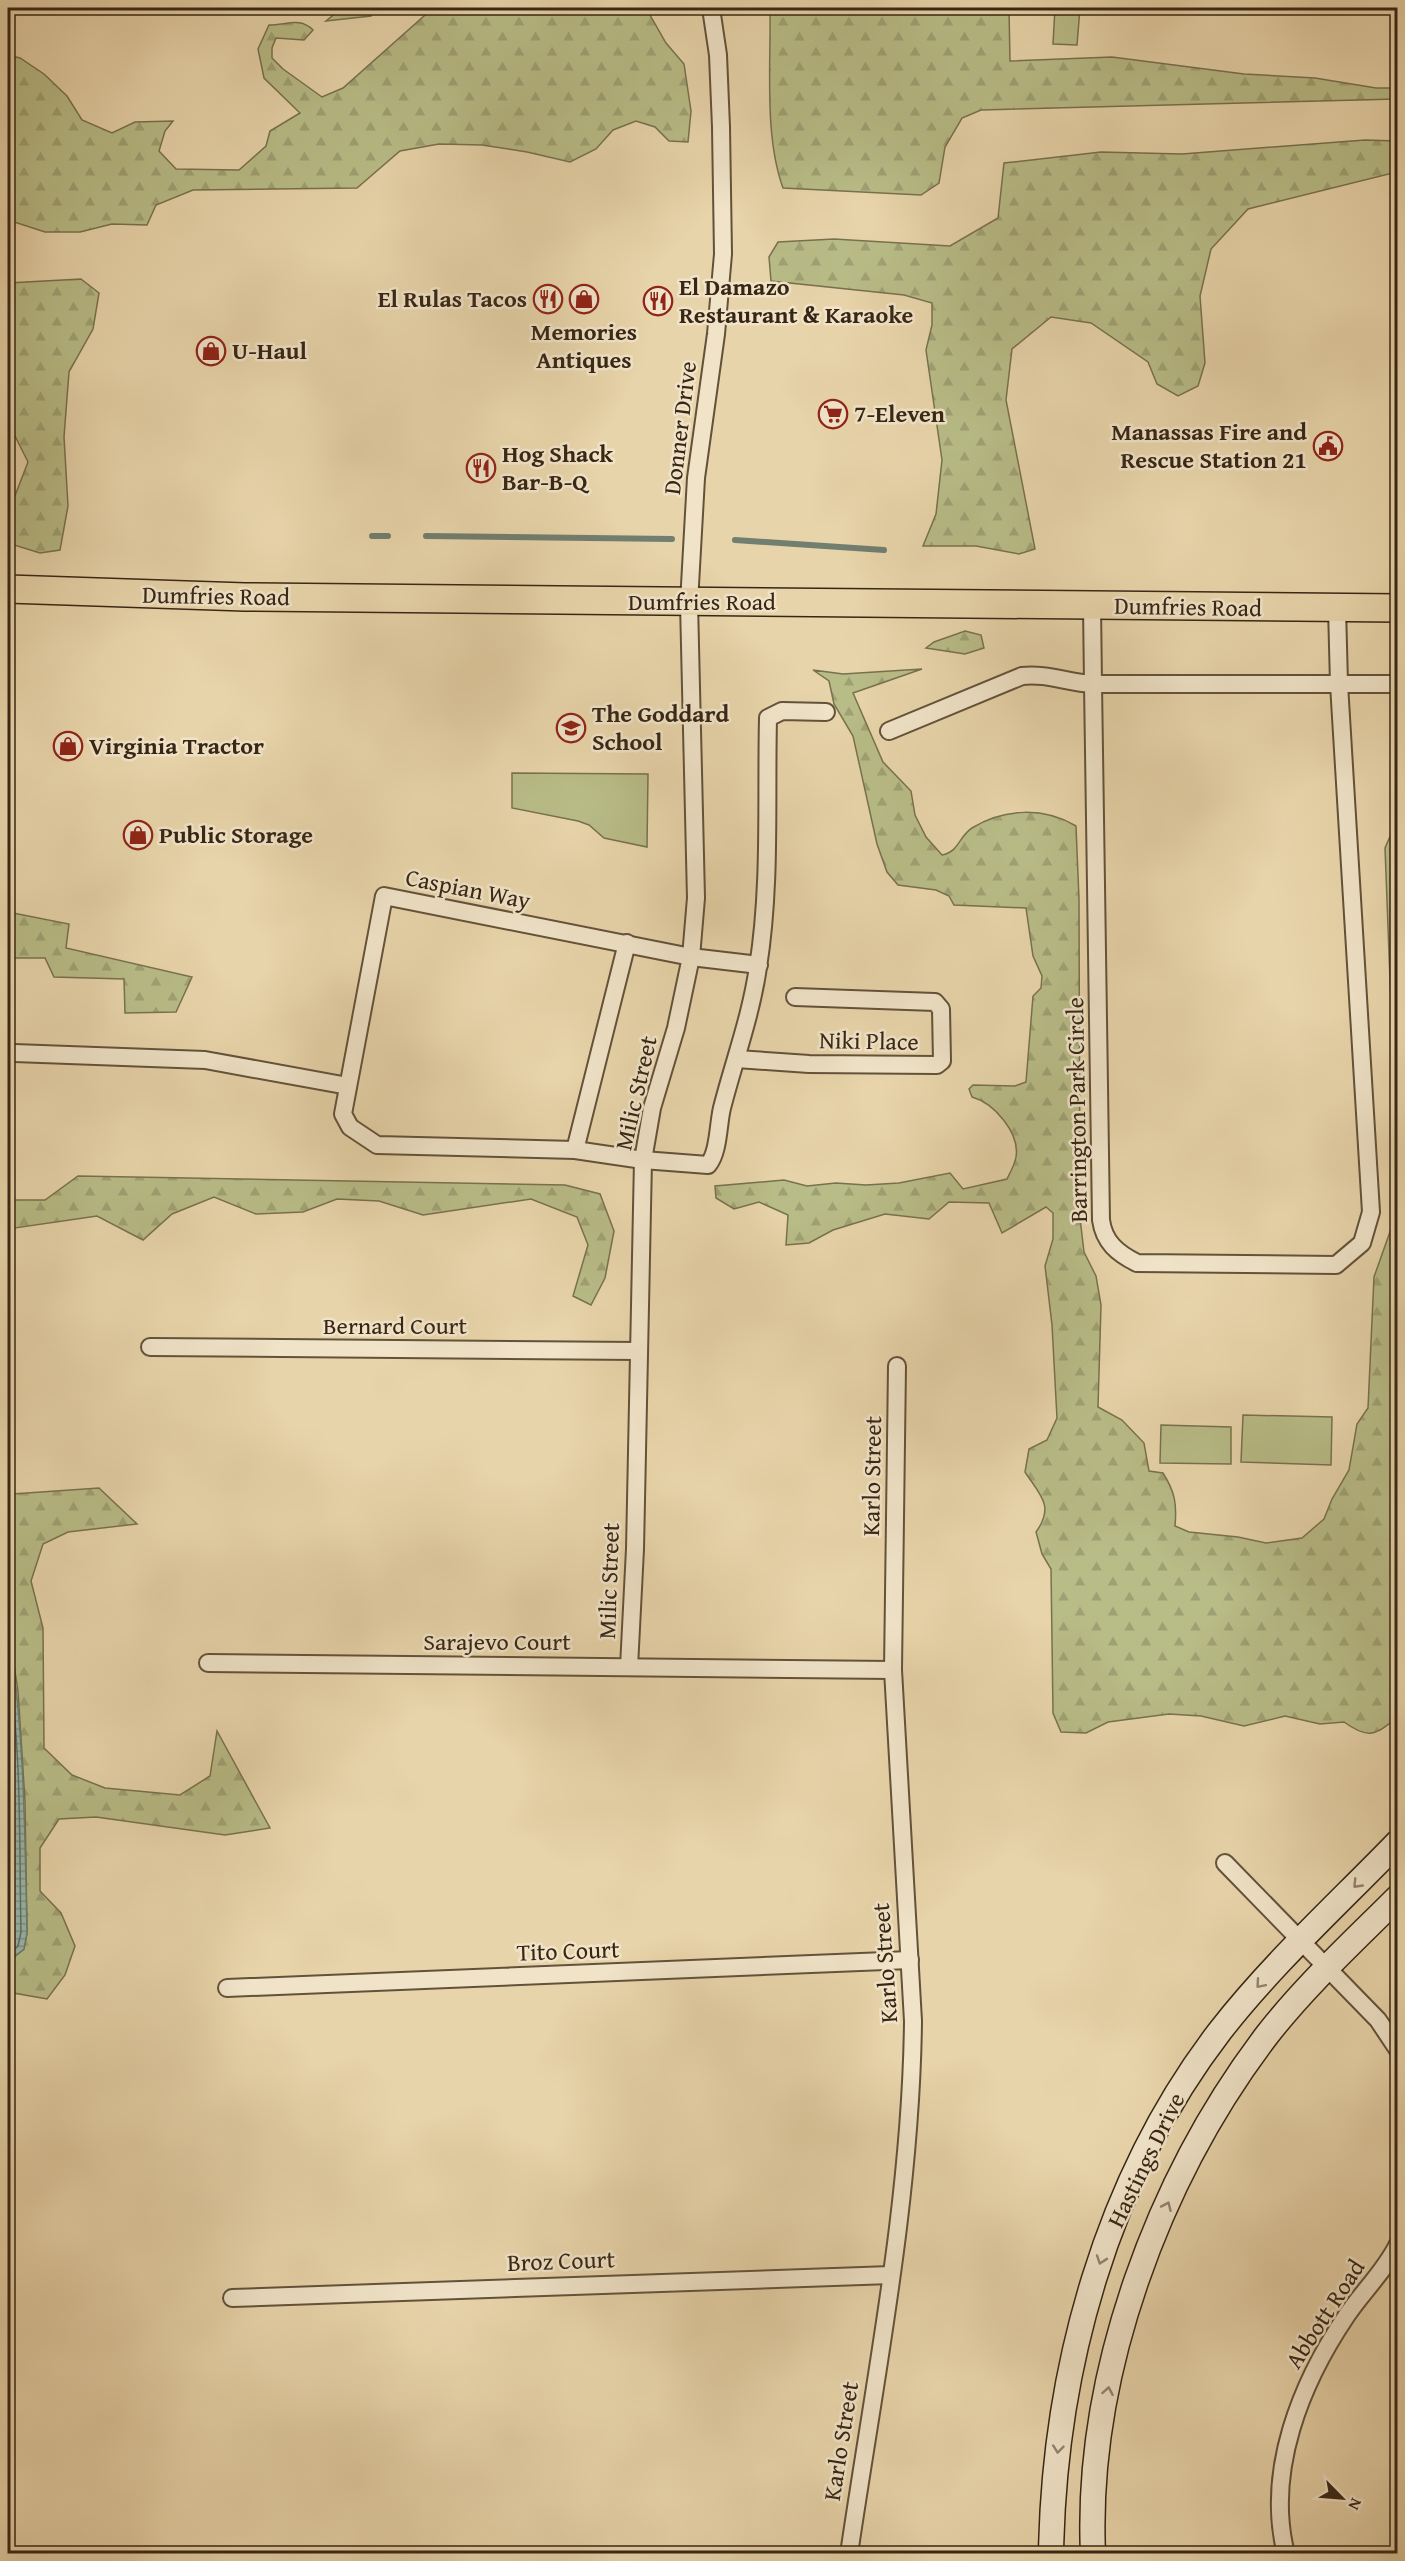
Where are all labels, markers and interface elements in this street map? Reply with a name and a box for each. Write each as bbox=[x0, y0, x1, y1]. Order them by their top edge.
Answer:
place label: El Damazo Restaurant & Karaoke bbox=[679, 269, 913, 332]
place label: El Rulas Tacos bbox=[378, 281, 527, 316]
restaurant icon: El Rulas Tacos bbox=[532, 283, 564, 315]
shop icon: Memories Antiques bbox=[568, 283, 600, 315]
restaurant icon: El Damazo Restaurant & Karaoke bbox=[642, 285, 674, 317]
place label: Memories Antiques bbox=[531, 314, 637, 377]
place label: U-Haul bbox=[232, 333, 308, 368]
shop icon: U-Haul bbox=[195, 335, 227, 367]
street label: Donner Drive bbox=[654, 359, 705, 497]
place label: 7-Eleven bbox=[854, 396, 945, 431]
supermarket icon: 7-Eleven bbox=[817, 398, 849, 430]
place label: Manassas Fire and Rescue Station 21 bbox=[1111, 414, 1307, 477]
public building icon: Manassas Fire and Rescue Station 21 bbox=[1312, 430, 1344, 462]
place label: Hog Shack Bar-B-Q bbox=[502, 436, 613, 499]
restaurant icon: Hog Shack Bar-B-Q bbox=[465, 452, 497, 484]
street label: Dumfries Road bbox=[142, 577, 290, 614]
street label: Dumfries Road bbox=[628, 584, 776, 619]
street label: Dumfries Road bbox=[1114, 588, 1262, 625]
place label: The Goddard School bbox=[592, 696, 729, 759]
school or university icon: The Goddard School bbox=[555, 712, 587, 744]
place label: Virginia Tractor bbox=[89, 728, 264, 763]
shop icon: Virginia Tractor bbox=[52, 730, 84, 762]
place label: Public Storage bbox=[159, 817, 313, 852]
shop icon: Public Storage bbox=[122, 819, 154, 851]
street label: Caspian Way bbox=[403, 859, 534, 918]
street label: Barrington Park Circle bbox=[1057, 997, 1096, 1223]
street label: Niki Place bbox=[819, 1022, 919, 1059]
street label: Milic Street bbox=[605, 1032, 666, 1154]
street label: Bernard Court bbox=[323, 1308, 468, 1343]
street label: Karlo Street bbox=[853, 1415, 890, 1536]
street label: Milic Street bbox=[589, 1522, 628, 1640]
street label: Sarajevo Court bbox=[423, 1624, 571, 1659]
one-way arrow bbox=[1353, 1878, 1364, 1888]
street label: Karlo Street bbox=[863, 1901, 906, 2024]
street label: Tito Court bbox=[516, 1931, 620, 1970]
one-way arrow bbox=[1256, 1977, 1267, 1987]
street label: Hastings Drive bbox=[1098, 2086, 1193, 2233]
one-way arrow bbox=[1160, 2201, 1172, 2212]
street label: Broz Court bbox=[506, 2241, 616, 2280]
street label: Abbott Road bbox=[1276, 2252, 1373, 2375]
one-way arrow bbox=[1096, 2254, 1109, 2264]
street label: Karlo Street bbox=[814, 2378, 867, 2503]
one-way arrow bbox=[1101, 2386, 1114, 2396]
one-way arrow bbox=[1052, 2445, 1065, 2454]
north arrow bbox=[1312, 2468, 1372, 2528]
text: N bbox=[1342, 2494, 1369, 2515]

